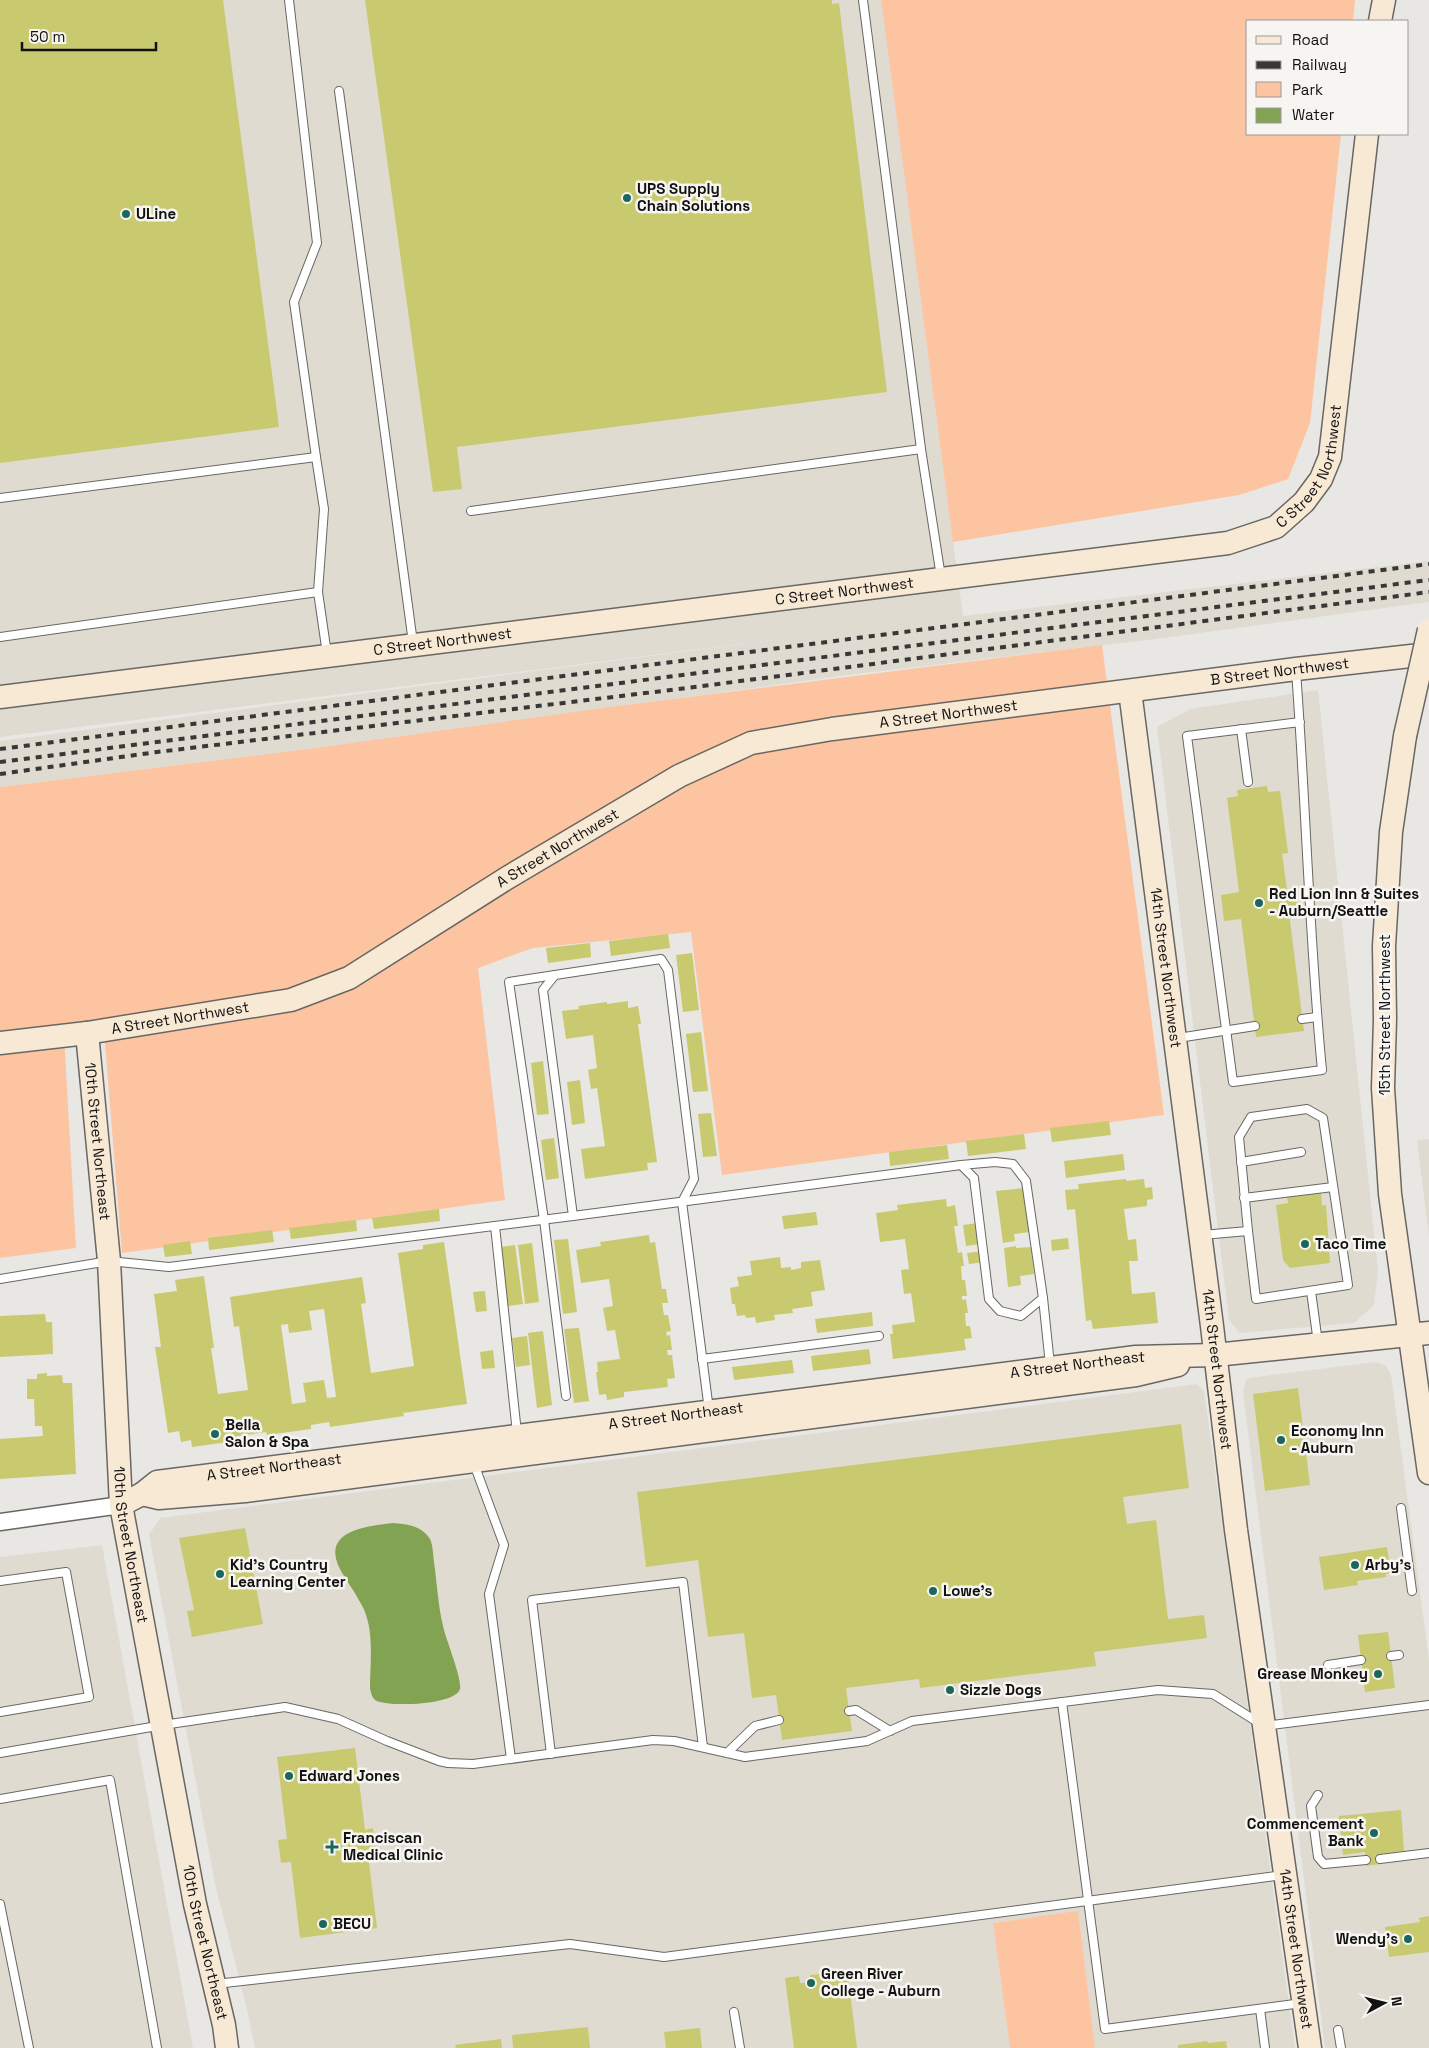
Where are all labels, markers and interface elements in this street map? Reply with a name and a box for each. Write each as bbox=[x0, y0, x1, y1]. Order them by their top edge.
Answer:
scale bar bbox=[22, 20, 156, 52]
legend bbox=[1246, 20, 1409, 135]
text: 50 m bbox=[30, 27, 65, 46]
text: Road bbox=[1292, 30, 1329, 49]
text: Railway bbox=[1292, 55, 1347, 74]
text: Park bbox=[1292, 80, 1323, 99]
text: Water bbox=[1292, 105, 1335, 124]
place label: UPS Supply Chain Solutions bbox=[637, 179, 750, 215]
marker: UPS Supply Chain Solutions bbox=[621, 192, 633, 204]
place label: ULine bbox=[136, 204, 176, 223]
marker: ULine bbox=[120, 208, 132, 220]
street label: C Street Northwest bbox=[1272, 403, 1345, 532]
street label: C Street Northwest bbox=[774, 572, 915, 609]
street label: C Street Northwest bbox=[372, 623, 513, 659]
street label: B Street Northwest bbox=[1209, 653, 1350, 689]
street label: A Street Northwest bbox=[878, 695, 1019, 732]
street label: A Street Northwest bbox=[492, 804, 622, 891]
place label: Red Lion Inn & Suites - Auburn/Seattle bbox=[1269, 884, 1419, 920]
street label: 14th Street Northwest bbox=[1146, 886, 1186, 1049]
marker: Red Lion Inn & Suites - Auburn/Seattle bbox=[1253, 897, 1265, 909]
street label: 15th Street Northwest bbox=[1375, 934, 1394, 1096]
street label: A Street Northwest bbox=[110, 997, 250, 1038]
street label: 10th Street Northeast bbox=[81, 1062, 115, 1221]
place label: Taco Time bbox=[1315, 1234, 1387, 1253]
marker: Taco Time bbox=[1299, 1238, 1311, 1250]
street label: 14th Street Northwest bbox=[1198, 1288, 1237, 1451]
street label: A Street Northeast bbox=[1009, 1347, 1145, 1382]
street label: A Street Northeast bbox=[607, 1397, 745, 1433]
place label: Bella Salon & Spa bbox=[225, 1415, 309, 1451]
place label: Economy Inn - Auburn bbox=[1291, 1421, 1384, 1457]
marker: Bella Salon & Spa bbox=[209, 1428, 221, 1440]
marker: Economy Inn - Auburn bbox=[1275, 1434, 1287, 1446]
street label: A Street Northeast bbox=[205, 1449, 343, 1485]
street label: 10th Street Northeast bbox=[110, 1466, 153, 1625]
place label: Kid's Country Learning Center bbox=[230, 1555, 346, 1591]
place label: Arby's bbox=[1365, 1555, 1412, 1574]
marker: Arby's bbox=[1349, 1559, 1361, 1571]
marker: Kid's Country Learning Center bbox=[214, 1568, 226, 1580]
place label: Lowe's bbox=[943, 1581, 993, 1600]
marker: Lowe's bbox=[927, 1585, 939, 1597]
place label: Grease Monkey bbox=[1257, 1664, 1368, 1683]
marker: Grease Monkey bbox=[1372, 1668, 1384, 1680]
place label: Sizzle Dogs bbox=[960, 1680, 1042, 1699]
marker: Sizzle Dogs bbox=[944, 1684, 956, 1696]
place label: Edward Jones bbox=[299, 1766, 400, 1785]
marker: Edward Jones bbox=[283, 1770, 295, 1782]
place label: Commencement Bank bbox=[1247, 1814, 1365, 1850]
marker: Commencement Bank bbox=[1368, 1827, 1380, 1839]
place label: Franciscan Medical Clinic bbox=[343, 1828, 444, 1864]
marker: Franciscan Medical Clinic bbox=[325, 1840, 339, 1854]
street label: 10th Street Northeast bbox=[179, 1863, 233, 2022]
street label: 14th Street Northwest bbox=[1276, 1868, 1317, 2030]
place label: BECU bbox=[333, 1914, 371, 1933]
marker: BECU bbox=[317, 1918, 329, 1930]
place label: Wendy's bbox=[1336, 1929, 1398, 1948]
marker: Wendy's bbox=[1402, 1933, 1414, 1945]
place label: Green River College - Auburn bbox=[821, 1964, 941, 2000]
marker: Green River College - Auburn bbox=[805, 1977, 817, 1989]
north arrow bbox=[1359, 1978, 1409, 2028]
text: N bbox=[1387, 1996, 1406, 2007]

